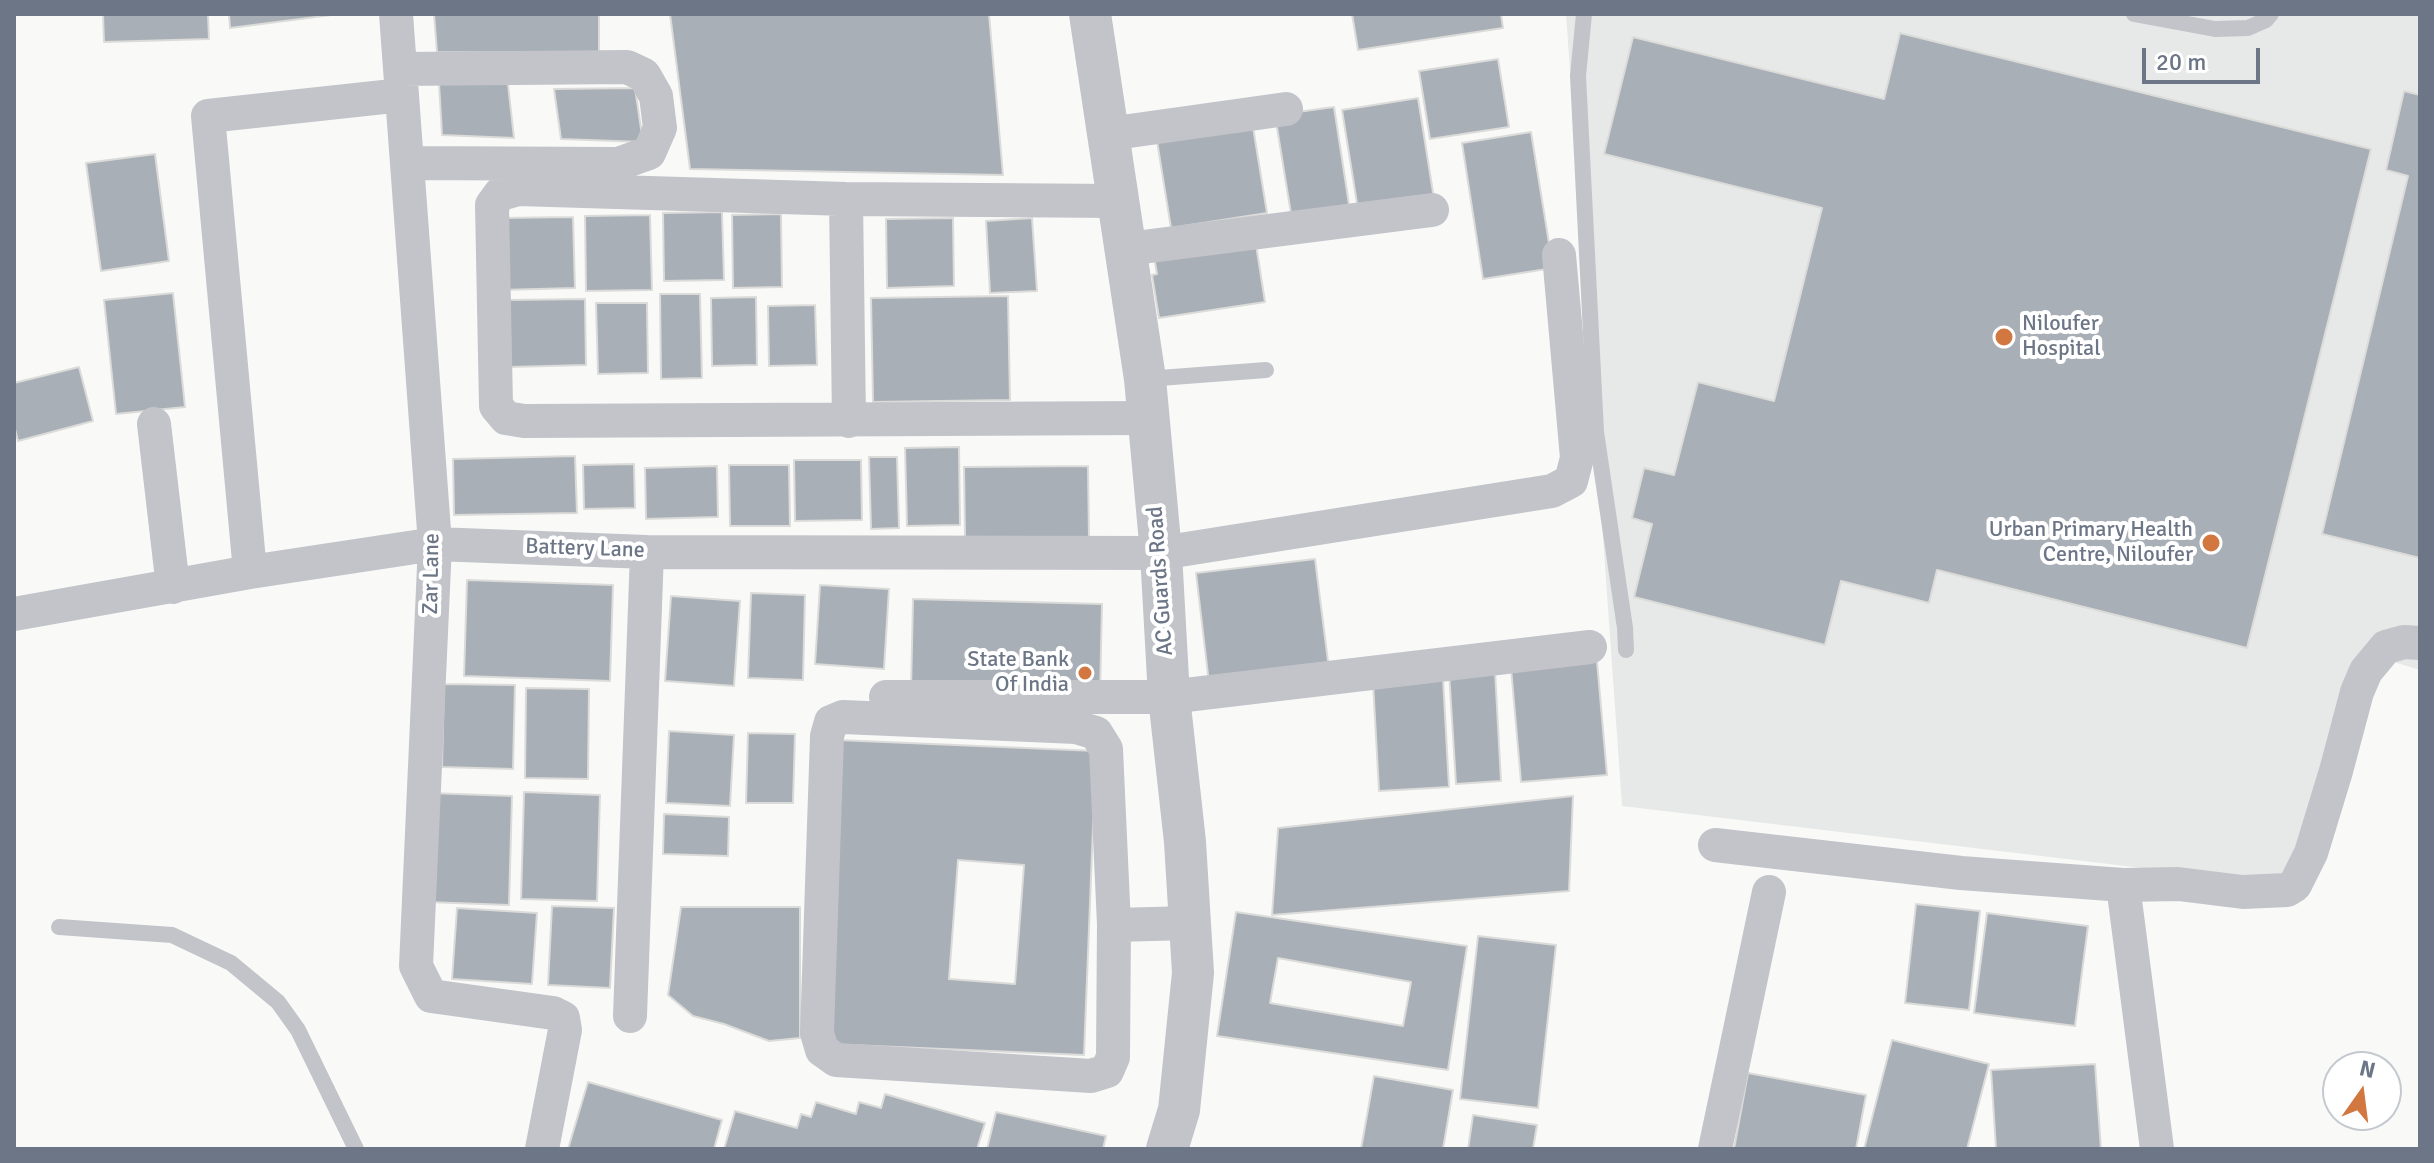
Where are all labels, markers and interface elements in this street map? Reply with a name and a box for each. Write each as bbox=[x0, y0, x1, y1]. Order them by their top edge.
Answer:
scale bar bbox=[2146, 32, 2264, 82]
text: 20 m bbox=[2156, 47, 2206, 77]
place label: Niloufer Hospital bbox=[2022, 311, 2101, 362]
marker: Niloufer Hospital bbox=[1993, 326, 2015, 348]
street label: AC Guards Road bbox=[1143, 505, 1179, 657]
place label: Urban Primary Health Centre, Niloufer bbox=[1989, 517, 2193, 568]
marker: Urban Primary Health Centre, Niloufer bbox=[2200, 532, 2222, 554]
street label: Zar Lane bbox=[418, 533, 446, 615]
street label: Battery Lane bbox=[525, 534, 645, 564]
place label: State Bank Of India bbox=[967, 647, 1069, 698]
marker: State Bank Of India bbox=[1076, 664, 1094, 682]
north arrow bbox=[2322, 1051, 2402, 1131]
text: N bbox=[2357, 1054, 2378, 1084]

